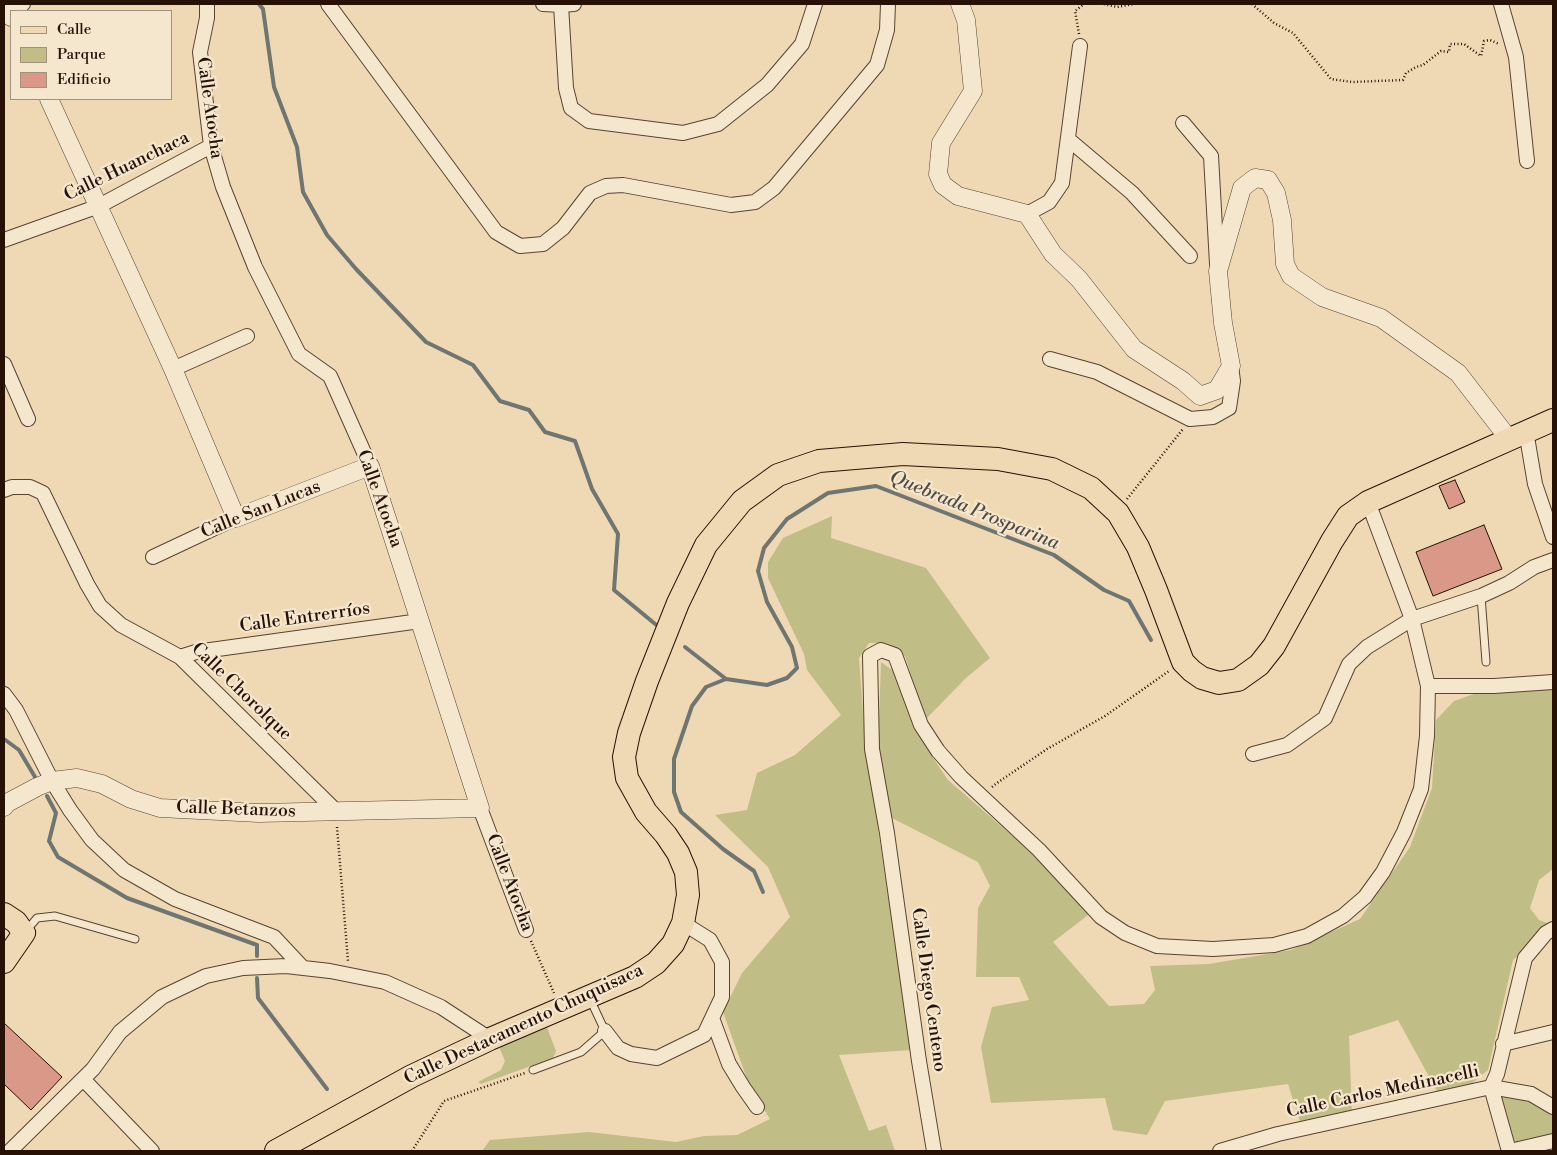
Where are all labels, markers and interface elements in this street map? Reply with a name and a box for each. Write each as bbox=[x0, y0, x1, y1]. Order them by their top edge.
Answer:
legend bbox=[10, 10, 172, 100]
text: Calle bbox=[57, 20, 91, 39]
text: Parque bbox=[57, 45, 106, 64]
street label: Calle Atocha bbox=[191, 56, 227, 160]
text: Edificio bbox=[57, 70, 111, 89]
street label: Calle Huanchaca bbox=[61, 127, 193, 207]
street label: Calle Atocha bbox=[351, 447, 407, 551]
water label: Quebrada Prosparina bbox=[886, 467, 1062, 555]
street label: Calle San Lucas bbox=[198, 476, 324, 544]
street label: Calle Entrerríos bbox=[238, 598, 372, 638]
street label: Calle Chorolque bbox=[186, 639, 296, 745]
street label: Calle Betanzos bbox=[176, 797, 296, 823]
street label: Calle Atocha bbox=[481, 831, 537, 935]
street label: Calle Diego Centeno bbox=[906, 907, 950, 1073]
street label: Calle Destacamento Chuquisaca bbox=[401, 960, 647, 1090]
street label: Calle Carlos Medinacelli bbox=[1285, 1061, 1481, 1123]

